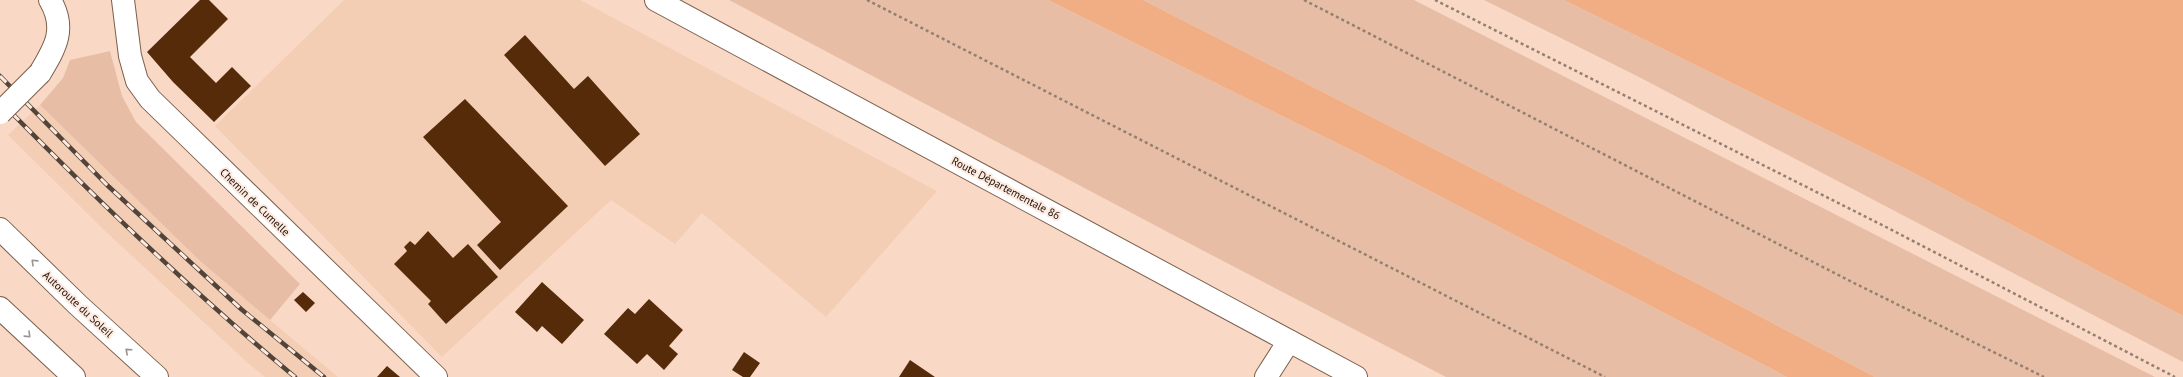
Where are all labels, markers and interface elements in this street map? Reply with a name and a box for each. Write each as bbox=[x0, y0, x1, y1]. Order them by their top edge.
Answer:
street label: Route Départementale 86 bbox=[949, 153, 1063, 223]
street label: Chemin de Cumelle bbox=[217, 165, 293, 239]
one-way arrow bbox=[31, 259, 39, 267]
street label: Autoroute du Soleil bbox=[40, 268, 117, 341]
one-way arrow bbox=[23, 330, 31, 338]
one-way arrow bbox=[126, 348, 133, 355]

